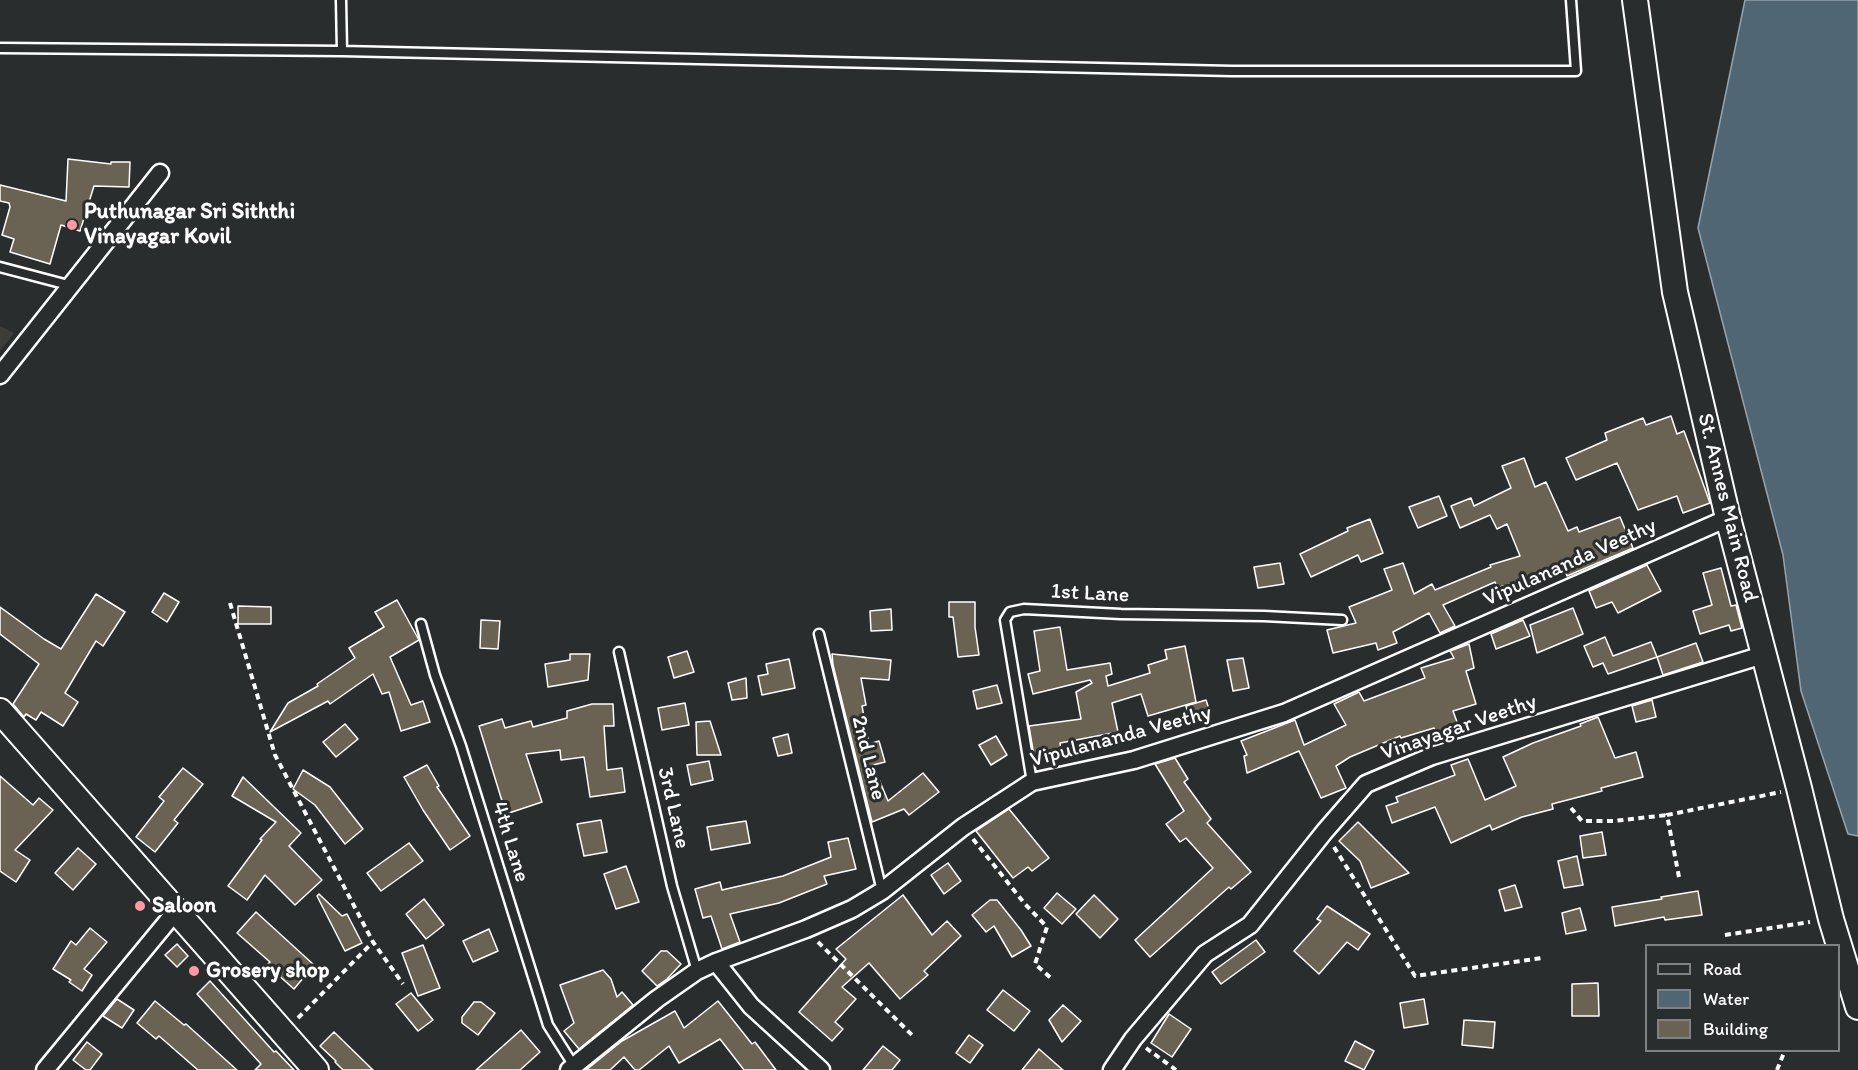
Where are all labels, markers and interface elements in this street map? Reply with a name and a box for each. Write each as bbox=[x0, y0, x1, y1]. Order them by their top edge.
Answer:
place label: Puthunagar Sri Siththi Vinayagar Kovil bbox=[84, 199, 295, 250]
marker: Puthunagar Sri Siththi Vinayagar Kovil bbox=[65, 218, 79, 232]
street label: St. Annes Main Road bbox=[1691, 411, 1763, 605]
street label: Vipulananda Veethy bbox=[1479, 513, 1661, 613]
street label: 1st Lane bbox=[1050, 579, 1130, 609]
street label: Vinayagar Veethy bbox=[1378, 689, 1540, 767]
street label: Vipulananda Veethy bbox=[1027, 700, 1215, 774]
street label: 2nd Lane bbox=[845, 713, 891, 803]
street label: 3rd Lane bbox=[651, 765, 695, 851]
street label: 4th Lane bbox=[485, 798, 535, 886]
place label: Saloon bbox=[152, 893, 216, 919]
marker: Saloon bbox=[133, 899, 147, 913]
legend bbox=[1645, 944, 1840, 1052]
place label: Grosery shop bbox=[206, 958, 329, 984]
text: Road bbox=[1703, 958, 1742, 980]
marker: Grosery shop bbox=[187, 964, 201, 978]
text: Water bbox=[1703, 988, 1749, 1010]
text: Building bbox=[1703, 1018, 1768, 1040]

